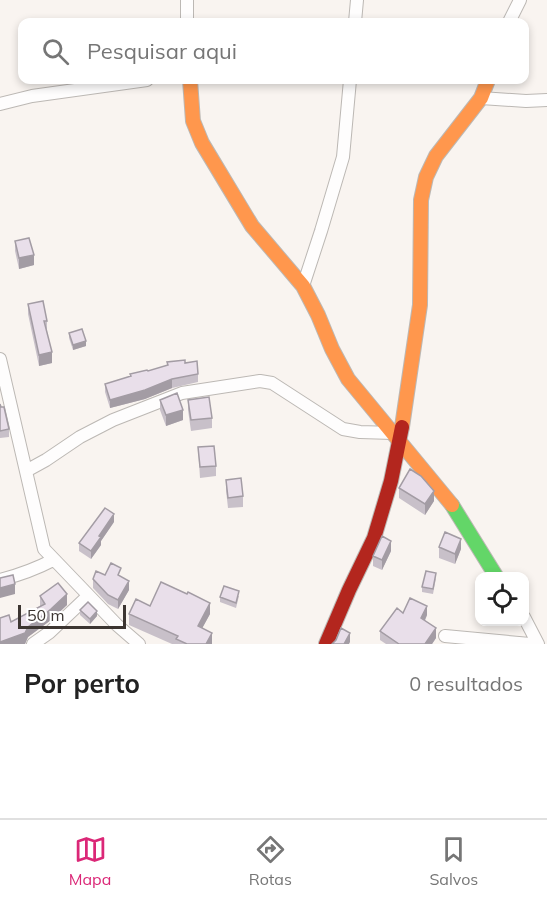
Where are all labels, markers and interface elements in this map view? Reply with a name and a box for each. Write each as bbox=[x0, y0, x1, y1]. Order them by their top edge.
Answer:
search box bbox=[18, 18, 529, 84]
icon: search bbox=[39, 35, 72, 68]
text: Pesquisar aqui bbox=[87, 37, 237, 65]
map controls bbox=[475, 572, 529, 626]
button: locate bbox=[475, 572, 529, 626]
scale bar bbox=[18, 602, 126, 630]
text: 50 m bbox=[27, 605, 64, 625]
text: Por perto bbox=[24, 667, 140, 700]
text: 0 resultados bbox=[409, 671, 523, 696]
tab: Mapa bbox=[69, 833, 111, 889]
tab: Rotas bbox=[249, 833, 292, 889]
tab: Salvos bbox=[429, 833, 478, 889]

